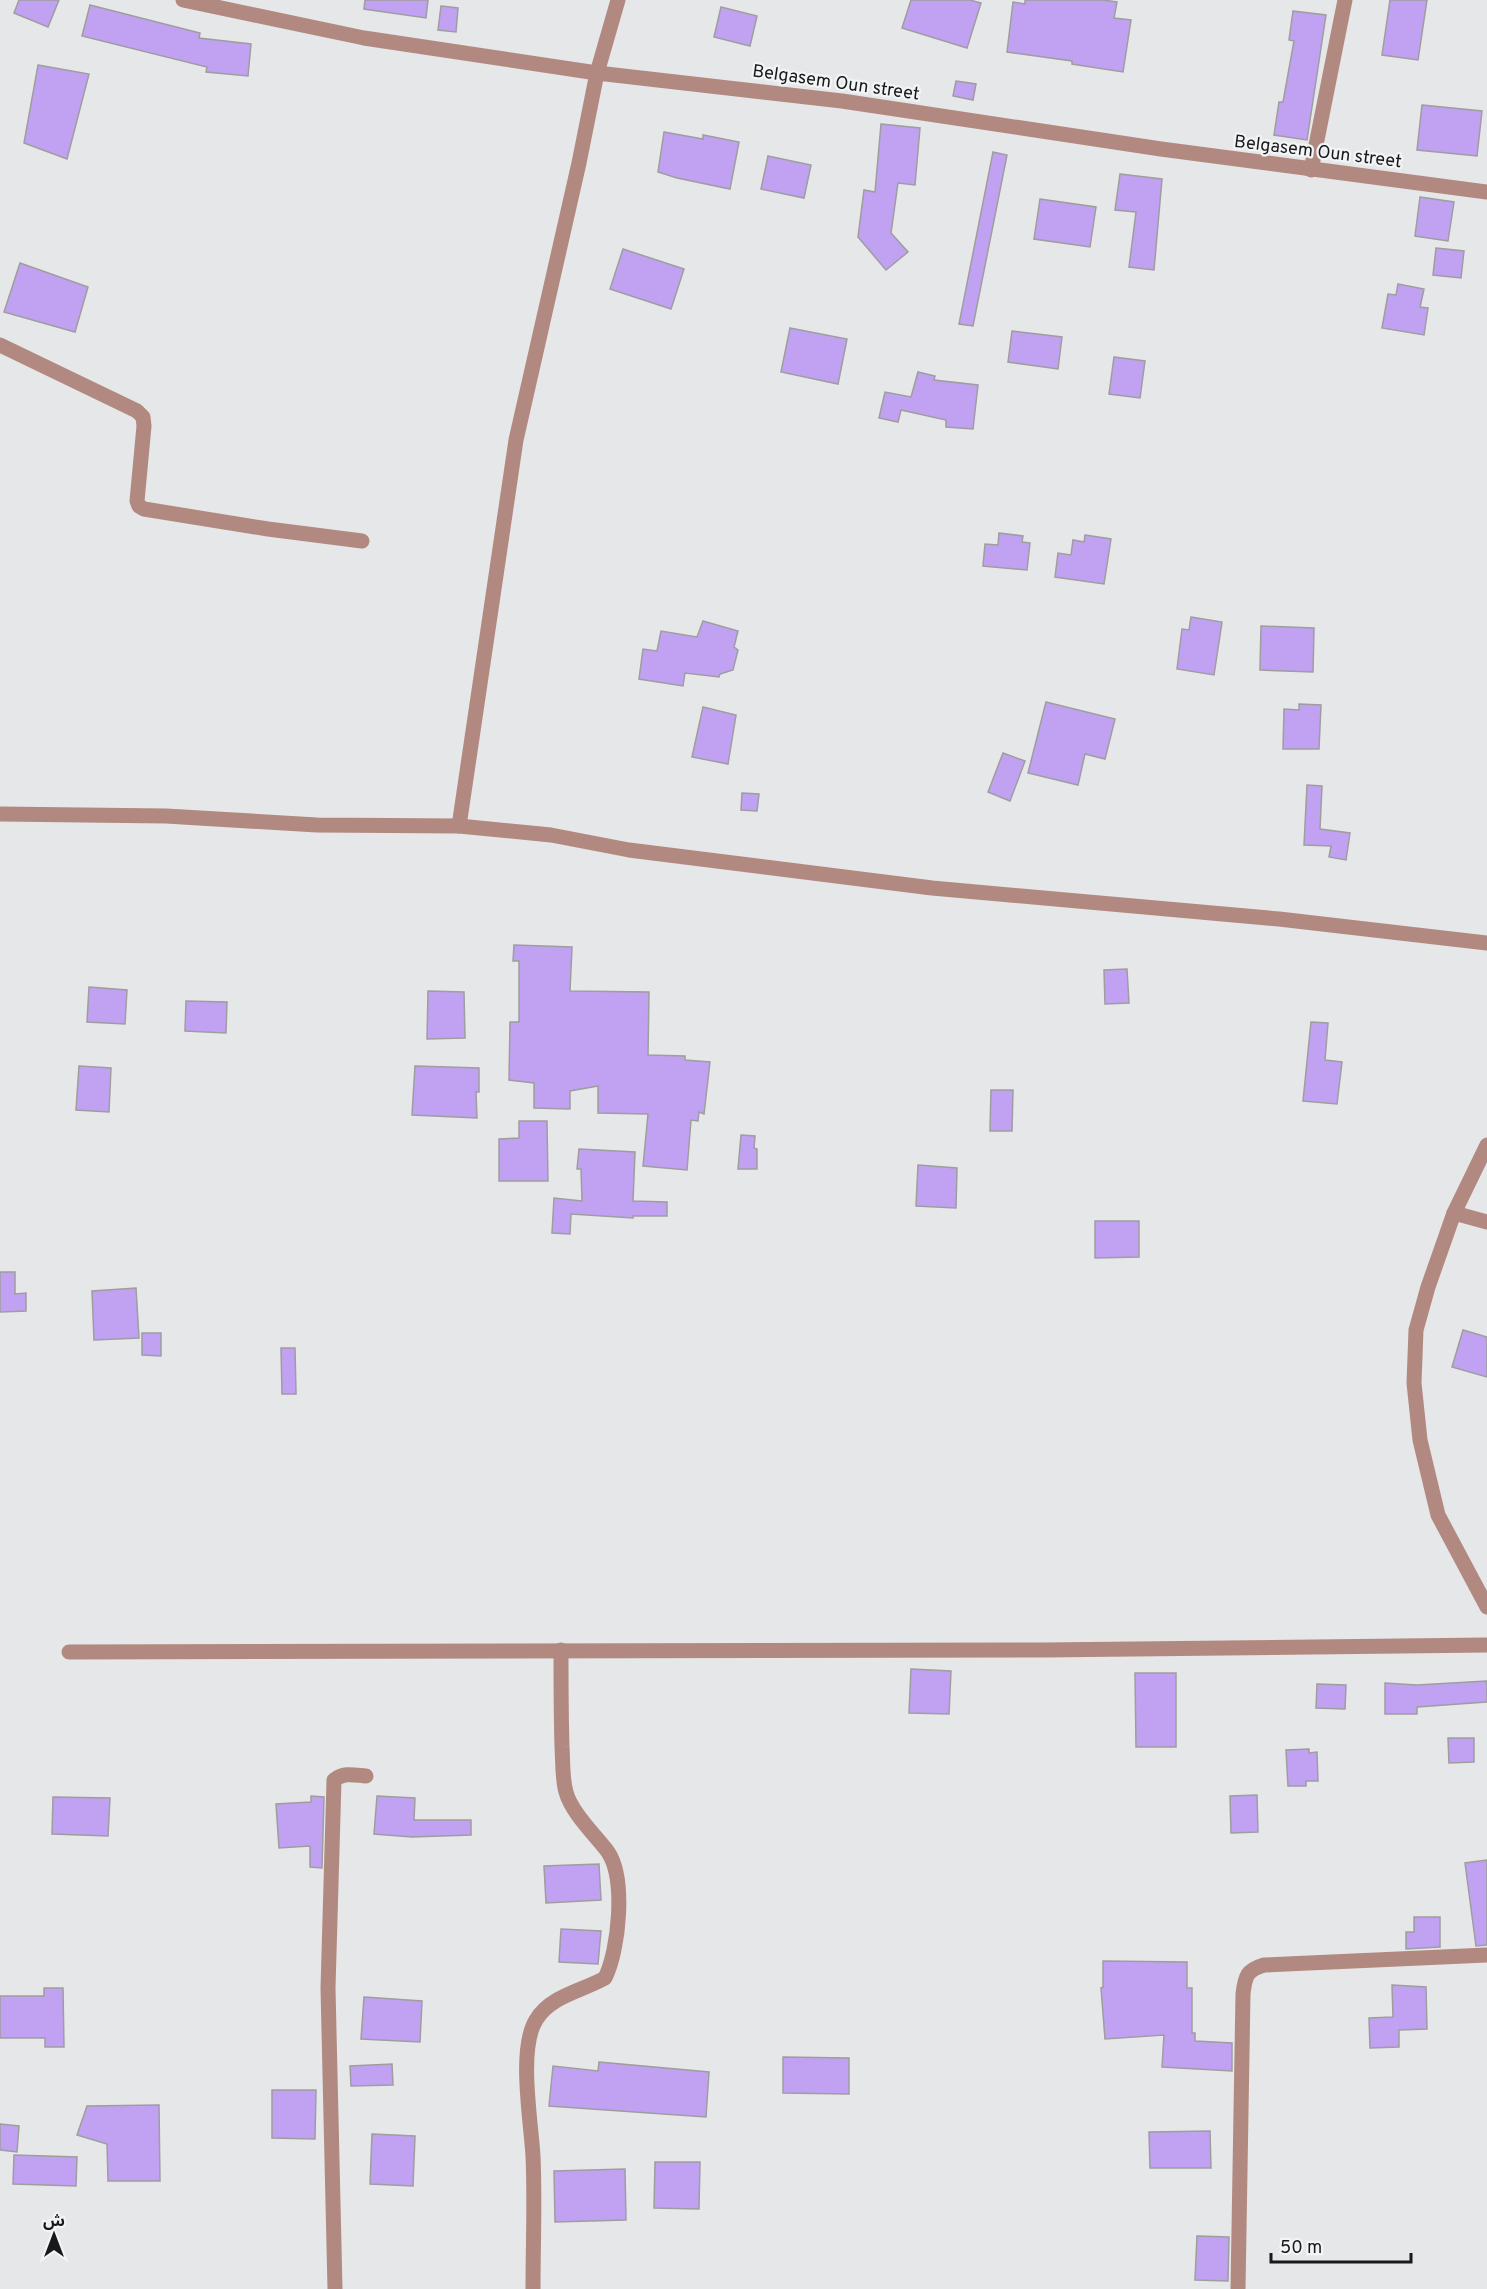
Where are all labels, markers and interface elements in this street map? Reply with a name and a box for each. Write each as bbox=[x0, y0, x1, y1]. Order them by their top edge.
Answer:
street label: Belgasem Oun street bbox=[751, 60, 921, 107]
street label: Belgasem Oun street bbox=[1233, 131, 1403, 174]
north arrow bbox=[24, 2205, 84, 2265]
text: ش bbox=[43, 2212, 65, 2232]
scale bar bbox=[1271, 2226, 1410, 2264]
text: 50 m bbox=[1280, 2237, 1322, 2260]

